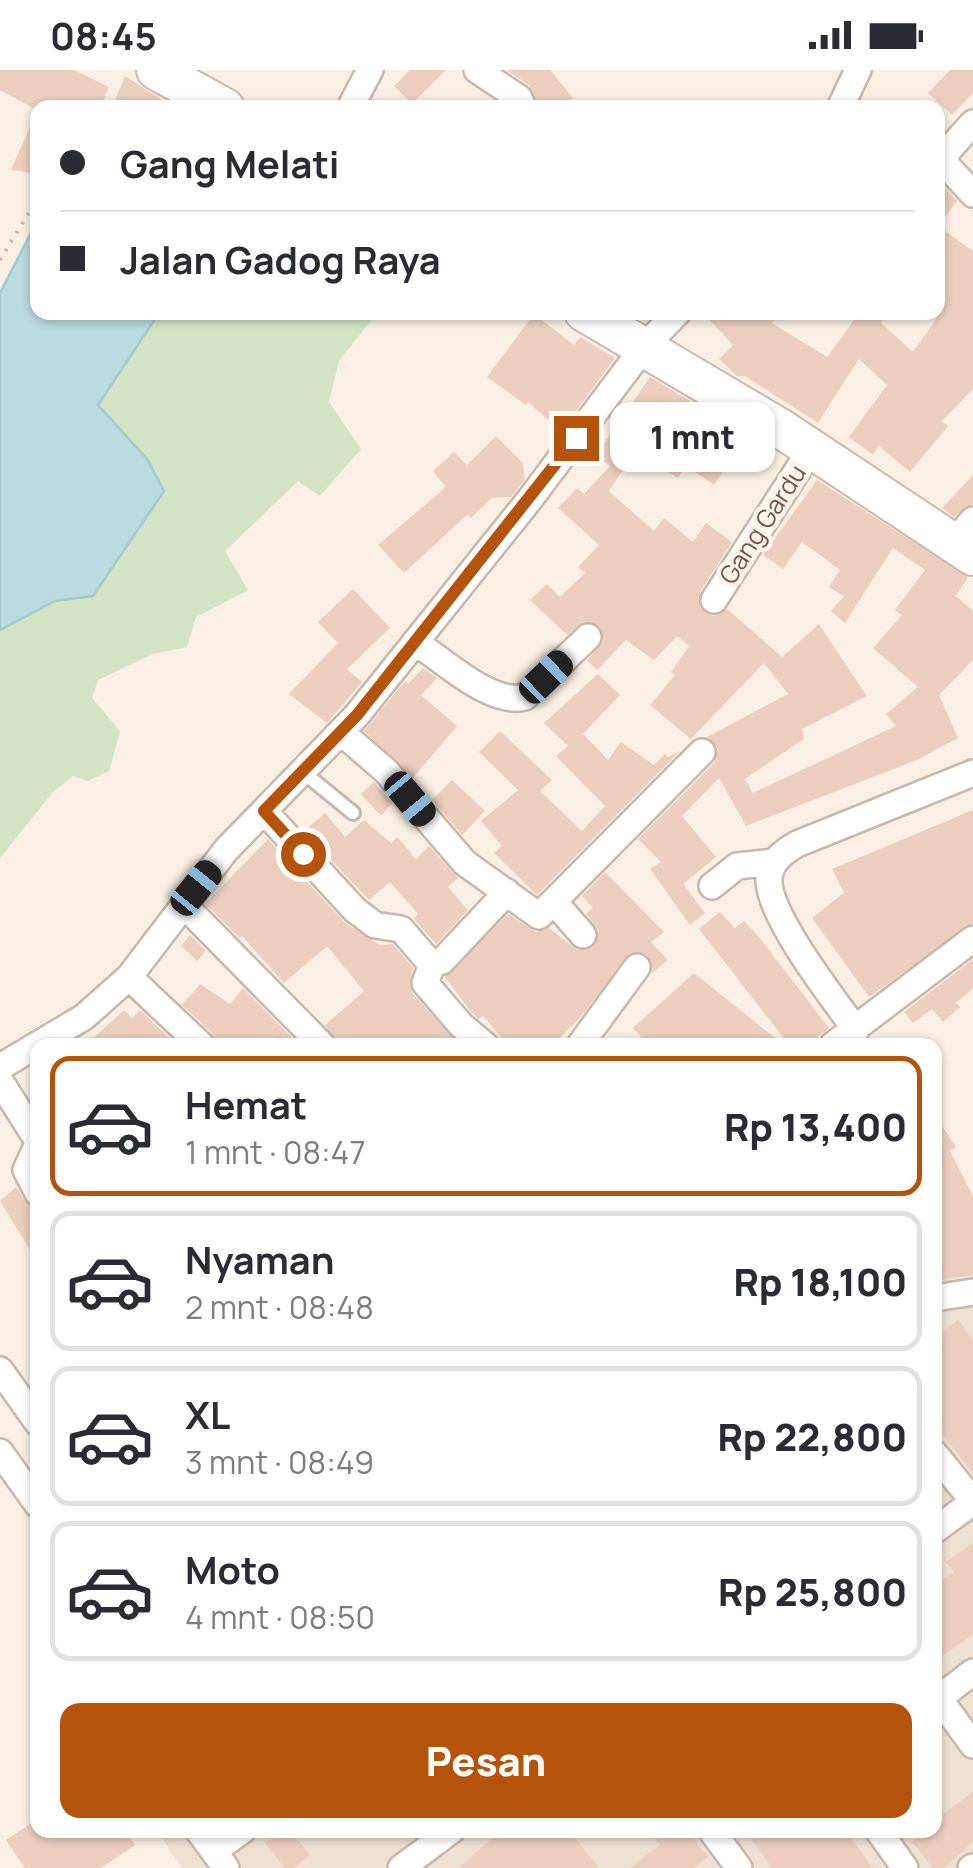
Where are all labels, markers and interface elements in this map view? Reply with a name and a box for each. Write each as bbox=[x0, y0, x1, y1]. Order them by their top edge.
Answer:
text: 08:45 bbox=[50, 9, 157, 61]
text: Gang Melati bbox=[120, 137, 340, 189]
text: Jalan Gadog Raya bbox=[120, 233, 441, 285]
callout: 1 mnt bbox=[611, 403, 776, 473]
text: 1 mnt bbox=[650, 415, 735, 459]
route end bbox=[554, 416, 599, 461]
street label: Gang Gardu bbox=[710, 457, 814, 591]
car bbox=[514, 645, 578, 709]
car bbox=[379, 766, 441, 832]
route start bbox=[281, 832, 326, 877]
car bbox=[165, 855, 227, 921]
text: Hemat bbox=[185, 1078, 307, 1130]
icon: car bbox=[65, 1081, 155, 1171]
text: Rp 13,400 bbox=[724, 1100, 907, 1152]
text: 1 mnt · 08:47 bbox=[185, 1130, 365, 1174]
text: Nyaman bbox=[185, 1233, 335, 1285]
icon: car bbox=[65, 1236, 155, 1326]
text: Rp 18,100 bbox=[733, 1255, 907, 1307]
text: 2 mnt · 08:48 bbox=[185, 1285, 374, 1329]
text: XL bbox=[185, 1388, 230, 1440]
icon: car bbox=[65, 1391, 155, 1481]
text: Rp 22,800 bbox=[717, 1410, 907, 1462]
text: 3 mnt · 08:49 bbox=[185, 1440, 374, 1484]
text: Moto bbox=[185, 1543, 280, 1595]
icon: car bbox=[65, 1546, 155, 1636]
text: Rp 25,800 bbox=[718, 1565, 907, 1617]
text: 4 mnt · 08:50 bbox=[185, 1595, 375, 1639]
button: Pesan bbox=[60, 1703, 912, 1818]

